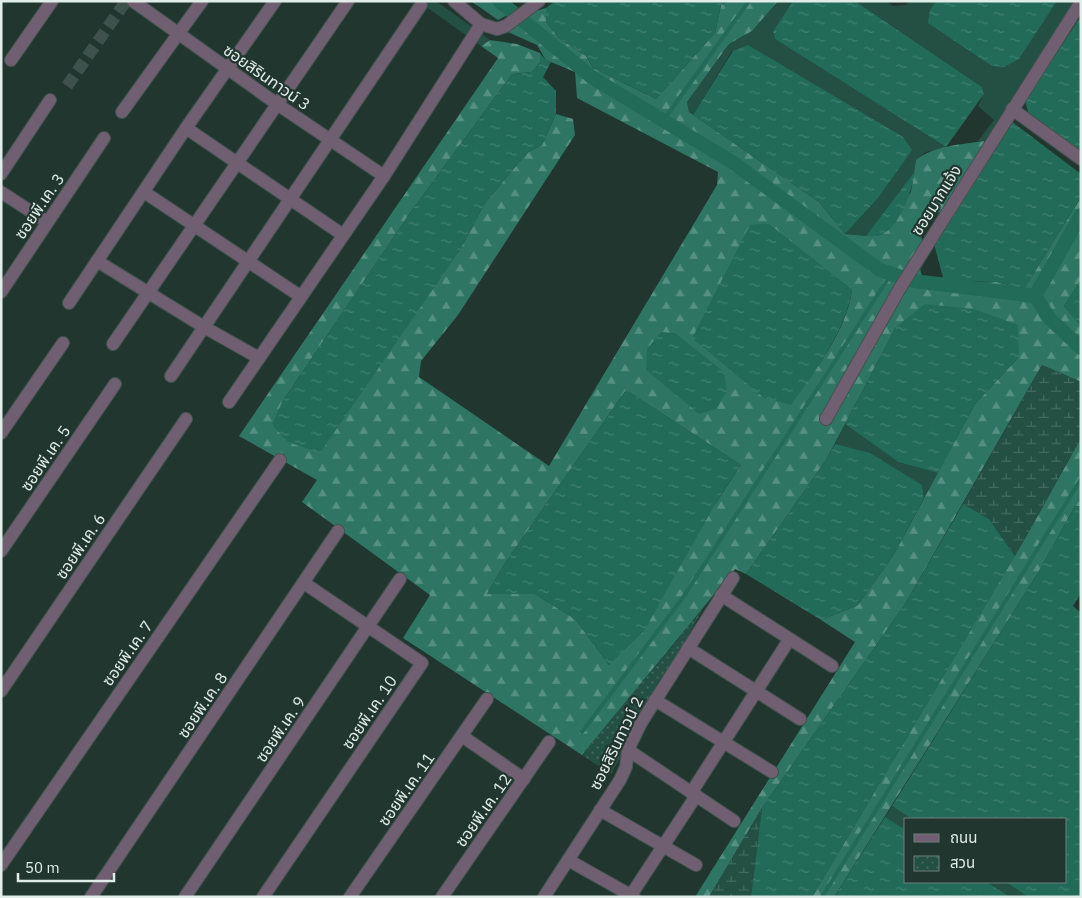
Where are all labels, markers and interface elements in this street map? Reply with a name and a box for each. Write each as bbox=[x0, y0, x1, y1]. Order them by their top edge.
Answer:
street label: ซอยสิรินทาวน์ 3 bbox=[220, 40, 314, 114]
street label: ซอยมากแจ้ง bbox=[907, 161, 965, 239]
street label: ซอยพี.เค. 3 bbox=[10, 169, 68, 243]
street label: ซอยพี.เค. 5 bbox=[16, 421, 74, 495]
street label: ซอยพี.เค. 6 bbox=[51, 509, 109, 583]
street label: ซอยพี.เค. 7 bbox=[97, 616, 157, 690]
street label: ซอยพี.เค. 8 bbox=[173, 668, 231, 742]
street label: ซอยพี.เค. 10 bbox=[337, 671, 401, 753]
street label: ซอยพี.เค. 9 bbox=[251, 692, 309, 766]
street label: ซอยสิรินทาวน์ 2 bbox=[585, 693, 647, 793]
street label: ซอยพี.เค. 11 bbox=[373, 749, 439, 829]
street label: ซอยพี.เค. 12 bbox=[450, 770, 516, 850]
legend bbox=[904, 818, 1067, 883]
text: ถนน bbox=[950, 828, 977, 847]
scale bar bbox=[18, 850, 114, 882]
text: สวน bbox=[950, 853, 975, 872]
text: 50 m bbox=[25, 858, 60, 877]

